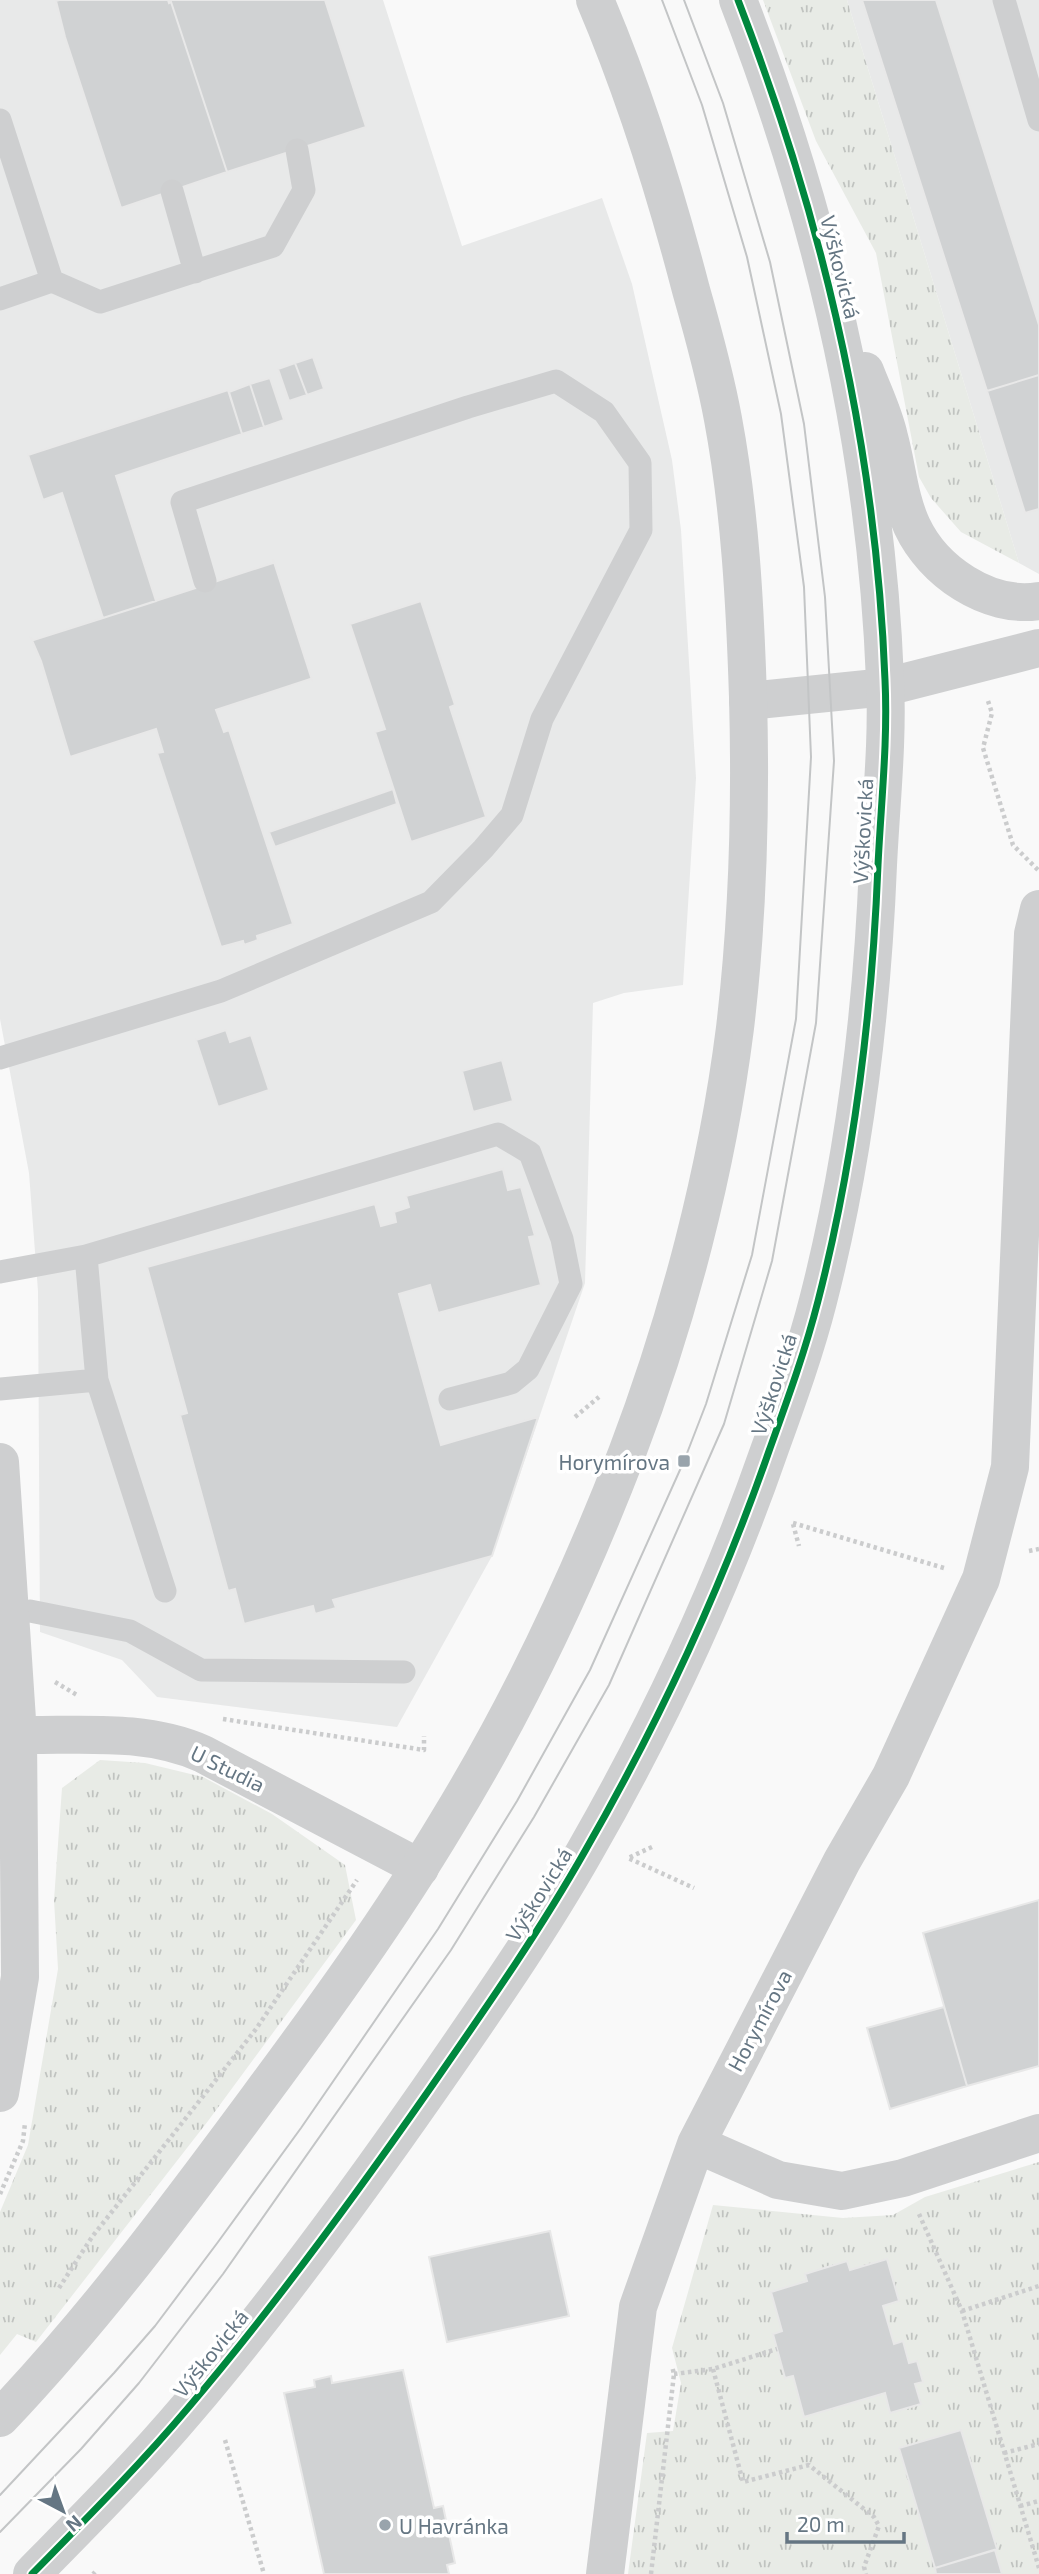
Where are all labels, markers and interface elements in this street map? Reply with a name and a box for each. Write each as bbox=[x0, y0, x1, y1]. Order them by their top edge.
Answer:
street label: Výškovická bbox=[816, 213, 866, 321]
street label: Výškovická bbox=[847, 778, 877, 884]
street label: Výškovická bbox=[745, 1330, 801, 1438]
place label: Horymírova bbox=[558, 1449, 670, 1474]
marker: Horymírova bbox=[676, 1453, 692, 1469]
street label: U Studia bbox=[187, 1739, 269, 1797]
street label: Výškovická bbox=[499, 1843, 577, 1945]
street label: Horymírova bbox=[722, 1965, 796, 2075]
street label: Výškovická bbox=[167, 2304, 253, 2402]
north arrow bbox=[28, 2476, 98, 2546]
scale bar bbox=[787, 2500, 904, 2544]
text: N bbox=[62, 2511, 87, 2537]
text: 20 m bbox=[797, 2511, 845, 2536]
place label: U Havránka bbox=[399, 2513, 509, 2538]
marker: U Havránka bbox=[377, 2517, 393, 2533]

